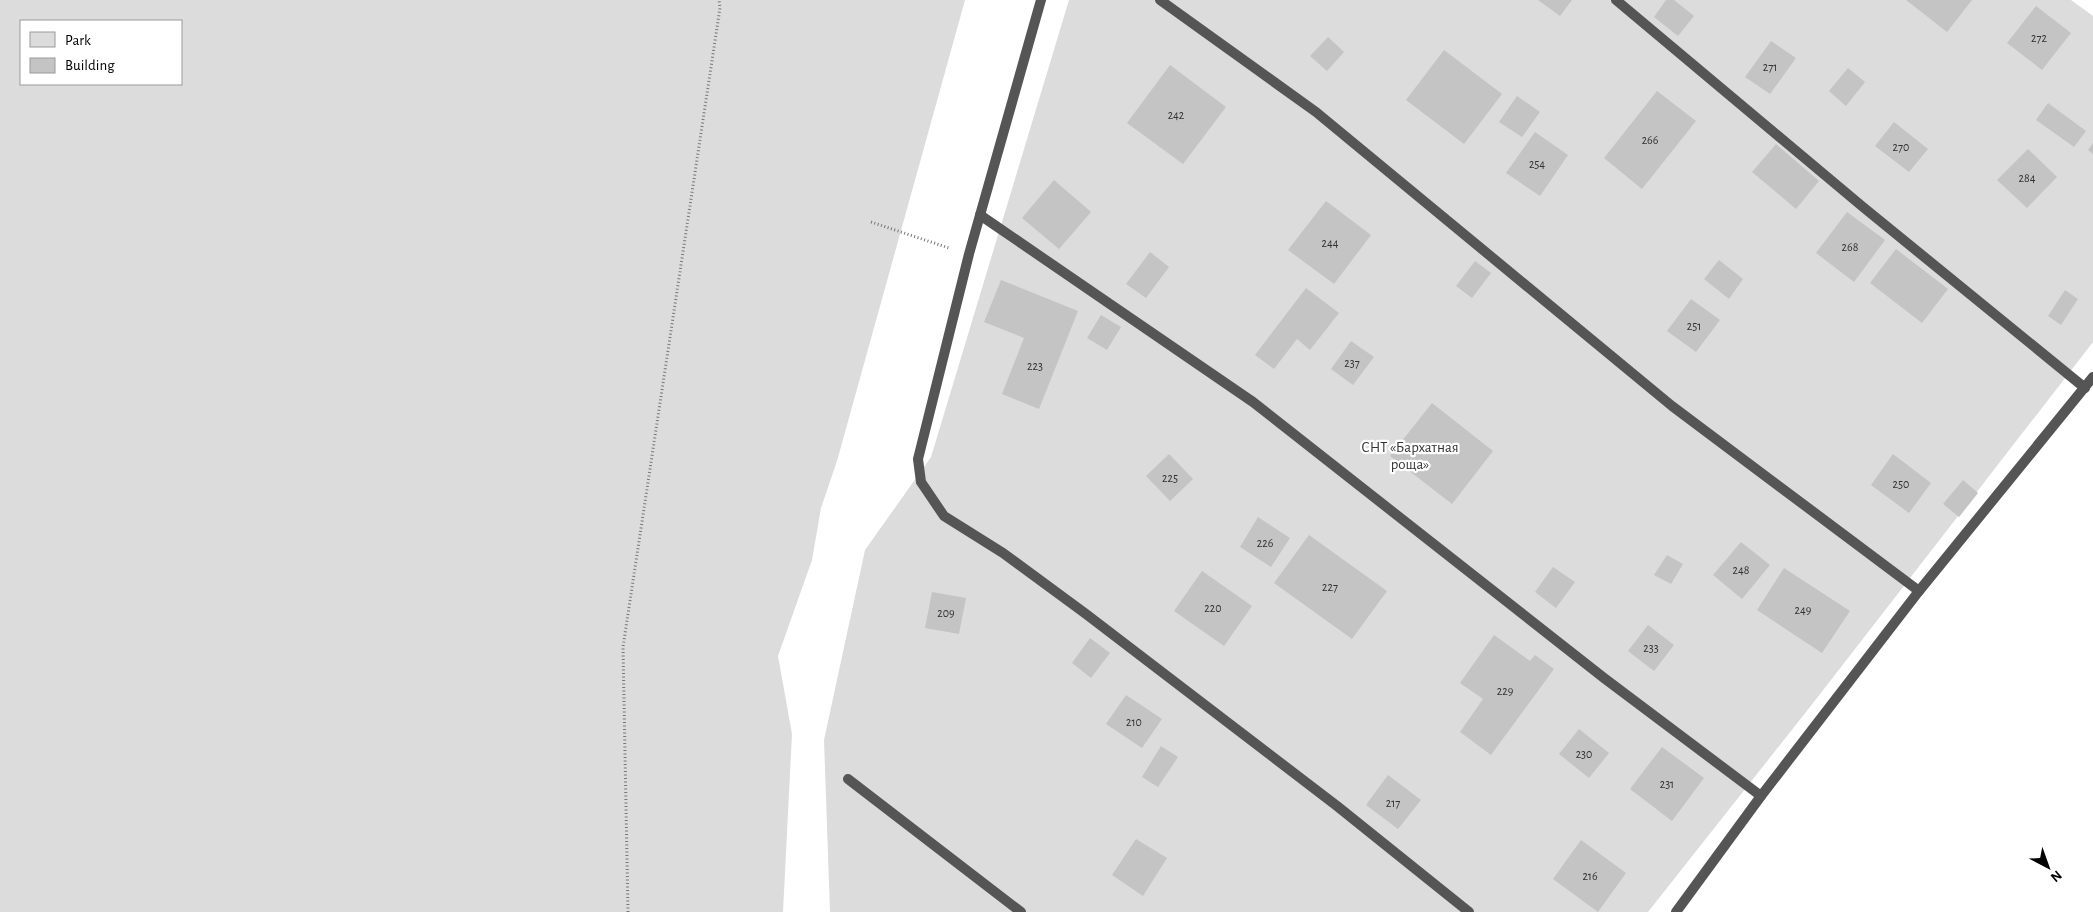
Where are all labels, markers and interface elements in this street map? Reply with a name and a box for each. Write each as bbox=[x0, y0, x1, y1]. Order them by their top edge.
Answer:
legend bbox=[20, 20, 182, 85]
house number: 272 bbox=[2031, 32, 2047, 44]
text: Park bbox=[65, 33, 91, 48]
text: Building bbox=[65, 58, 115, 73]
house number: 271 bbox=[1763, 61, 1777, 73]
house number: 242 bbox=[1168, 109, 1185, 121]
house number: 266 bbox=[1642, 134, 1659, 146]
house number: 270 bbox=[1893, 141, 1909, 153]
house number: 254 bbox=[1529, 158, 1545, 170]
house number: 284 bbox=[2019, 172, 2036, 184]
house number: 244 bbox=[1321, 237, 1339, 249]
house number: 268 bbox=[1842, 241, 1859, 253]
house number: 251 bbox=[1687, 320, 1701, 332]
house number: 237 bbox=[1344, 357, 1360, 369]
house number: 223 bbox=[1027, 360, 1043, 372]
park label: СНТ «Бархатная роща» bbox=[1361, 440, 1459, 472]
house number: 225 bbox=[1162, 472, 1178, 484]
house number: 250 bbox=[1893, 478, 1909, 490]
house number: 226 bbox=[1257, 537, 1274, 549]
house number: 248 bbox=[1733, 564, 1750, 576]
house number: 227 bbox=[1322, 581, 1338, 593]
house number: 220 bbox=[1204, 602, 1222, 614]
house number: 249 bbox=[1795, 604, 1812, 616]
house number: 209 bbox=[937, 607, 955, 619]
house number: 233 bbox=[1643, 642, 1659, 654]
house number: 229 bbox=[1497, 685, 1514, 697]
house number: 210 bbox=[1126, 716, 1142, 728]
house number: 230 bbox=[1576, 748, 1592, 760]
house number: 231 bbox=[1660, 778, 1674, 790]
house number: 217 bbox=[1386, 797, 1400, 809]
north arrow bbox=[2023, 842, 2073, 892]
text: N bbox=[2048, 868, 2064, 885]
house number: 216 bbox=[1582, 870, 1598, 882]

